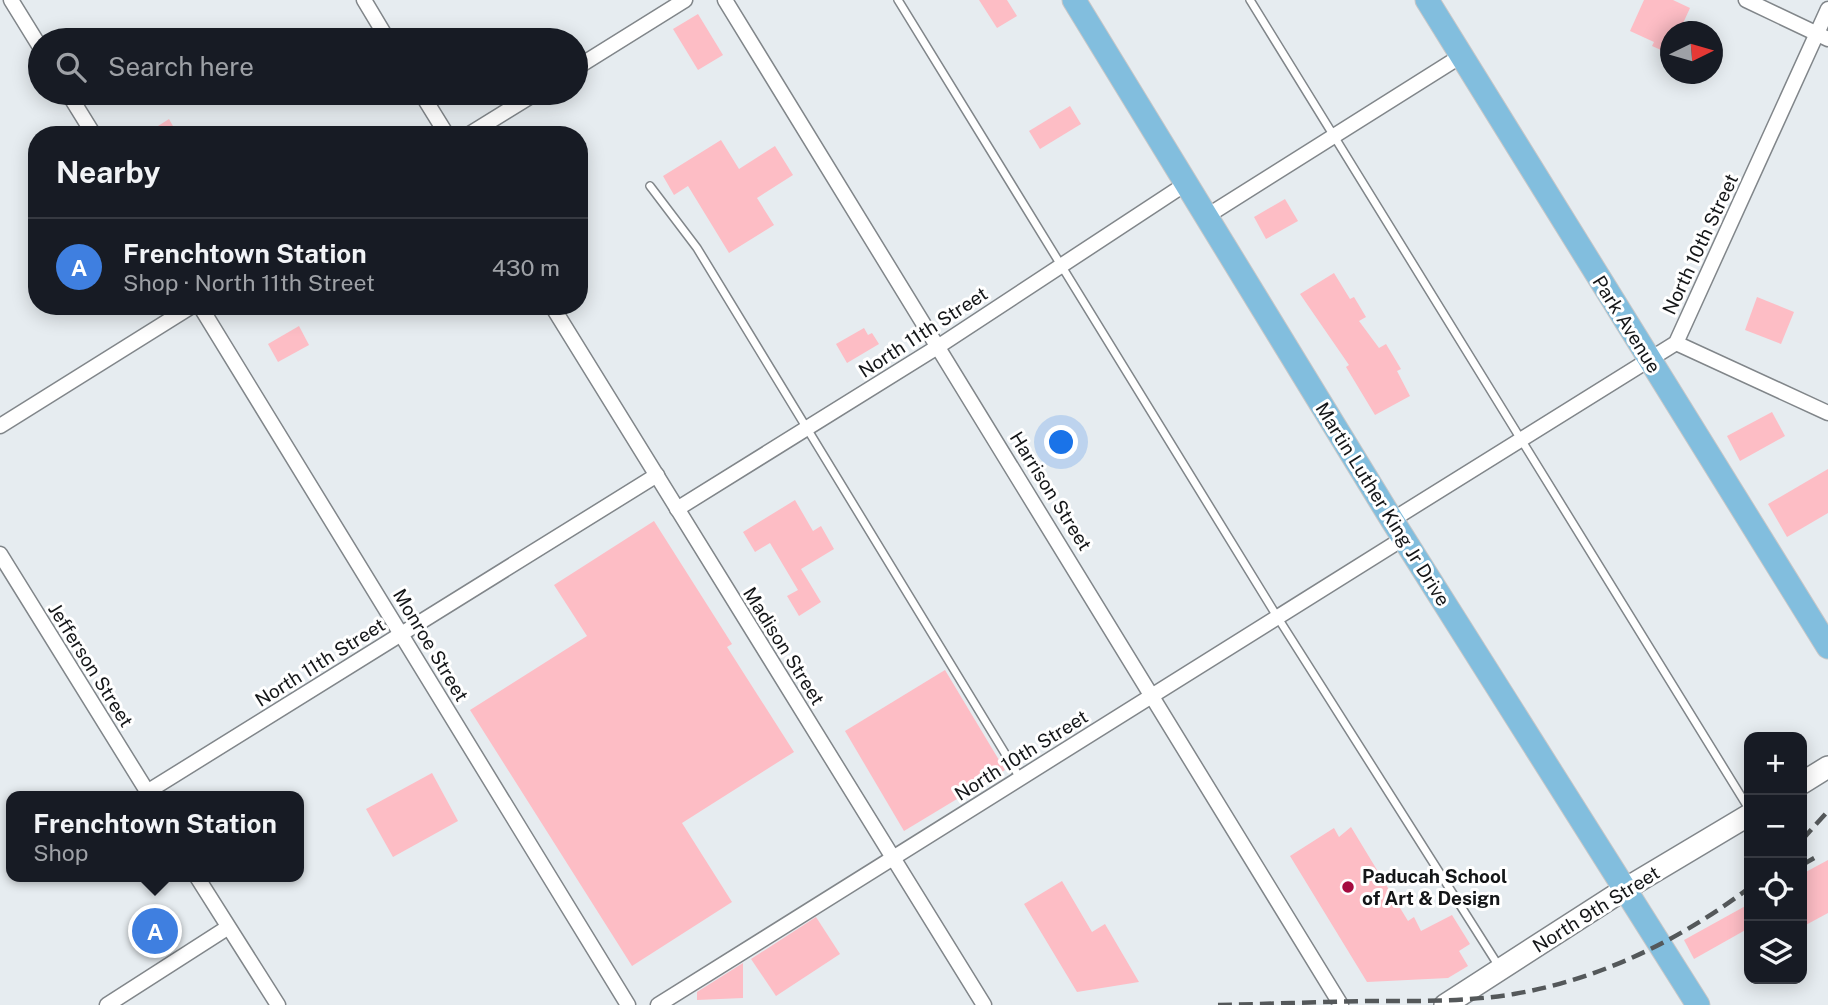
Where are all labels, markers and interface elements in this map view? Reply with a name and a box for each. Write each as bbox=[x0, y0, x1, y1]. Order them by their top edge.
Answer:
north arrow bbox=[1660, 21, 1723, 84]
search box bbox=[28, 28, 588, 105]
icon: search bbox=[52, 48, 90, 86]
text: Search here bbox=[108, 51, 254, 82]
text: Nearby bbox=[56, 154, 160, 190]
street label: North 10th Street bbox=[1658, 170, 1742, 318]
text: Frenchtown Station bbox=[123, 238, 367, 269]
text: A bbox=[71, 254, 87, 281]
text: 430 m bbox=[492, 254, 560, 281]
text: Shop · North 11th Street bbox=[123, 269, 375, 296]
street label: Park Avenue bbox=[1588, 271, 1666, 377]
street label: North 11th Street bbox=[855, 282, 991, 382]
street label: Martin Luther King Jr Drive bbox=[1311, 398, 1455, 610]
your location bbox=[1044, 425, 1078, 459]
street label: Harrison Street bbox=[1006, 428, 1096, 554]
street label: Madison Street bbox=[739, 583, 829, 709]
street label: Monroe Street bbox=[389, 585, 473, 705]
street label: Jefferson Street bbox=[44, 599, 138, 731]
street label: North 11th Street bbox=[251, 613, 389, 711]
street label: North 10th Street bbox=[950, 705, 1092, 805]
map controls bbox=[1744, 732, 1807, 984]
button: + bbox=[1744, 732, 1807, 795]
popup bbox=[6, 791, 304, 882]
button: − bbox=[1744, 795, 1807, 858]
text: Frenchtown Station bbox=[33, 808, 277, 839]
text: Shop bbox=[33, 839, 89, 866]
button: locate bbox=[1744, 858, 1807, 921]
street label: North 9th Street bbox=[1529, 861, 1663, 957]
place label: Paducah School of Art & Design bbox=[1362, 865, 1507, 909]
marker: Paducah School of Art & Design bbox=[1340, 879, 1356, 895]
pin: A bbox=[132, 905, 178, 957]
button: layers bbox=[1744, 921, 1807, 984]

